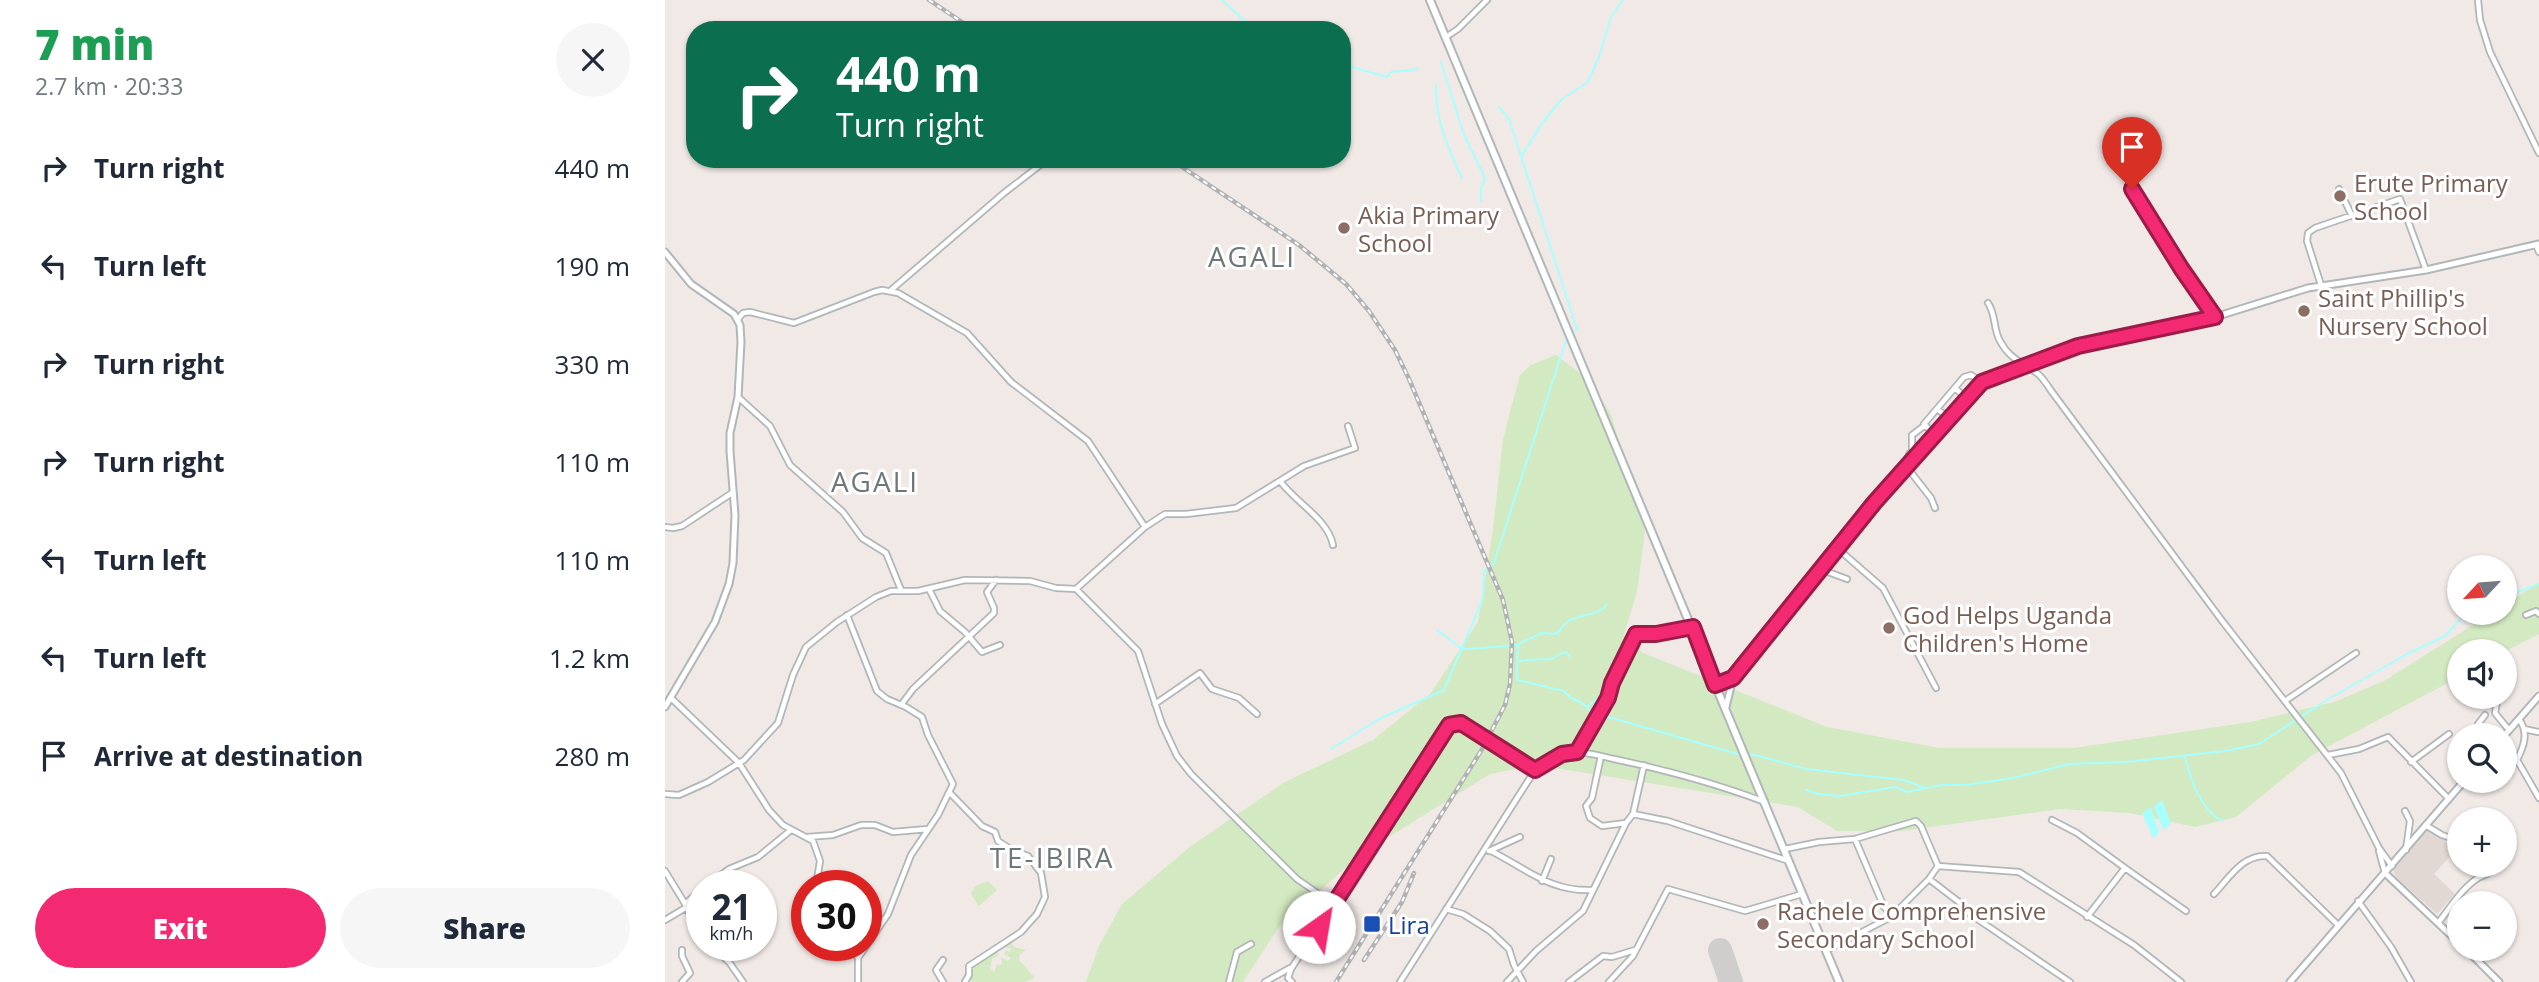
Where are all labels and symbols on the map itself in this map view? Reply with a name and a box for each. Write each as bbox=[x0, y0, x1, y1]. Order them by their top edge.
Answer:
pin bbox=[2102, 117, 2162, 189]
place label: Erute Primary School bbox=[2354, 166, 2509, 227]
marker: Erute Primary School bbox=[2332, 188, 2348, 204]
place label: Akia Primary School bbox=[1358, 198, 1500, 259]
marker: Akia Primary School bbox=[1336, 220, 1352, 236]
district label: AGALI bbox=[1208, 237, 1296, 275]
place label: Saint Phillip's Nursery School bbox=[2318, 281, 2488, 342]
marker: Saint Phillip's Nursery School bbox=[2296, 303, 2312, 319]
district label: AGALI bbox=[831, 462, 919, 500]
north arrow bbox=[2447, 555, 2517, 625]
place label: God Helps Uganda Children's Home bbox=[1903, 598, 2112, 659]
marker: God Helps Uganda Children's Home bbox=[1881, 620, 1897, 636]
district label: TE-IBIRA bbox=[990, 838, 1114, 876]
speed limit sign: 30 bbox=[791, 870, 882, 961]
position arrow bbox=[1282, 890, 1356, 964]
place label: Rachele Comprehensive Secondary School bbox=[1777, 894, 2046, 955]
place label: Lira bbox=[1388, 908, 1430, 941]
marker: Lira bbox=[1362, 914, 1382, 934]
marker: Rachele Comprehensive Secondary School bbox=[1755, 916, 1771, 932]

